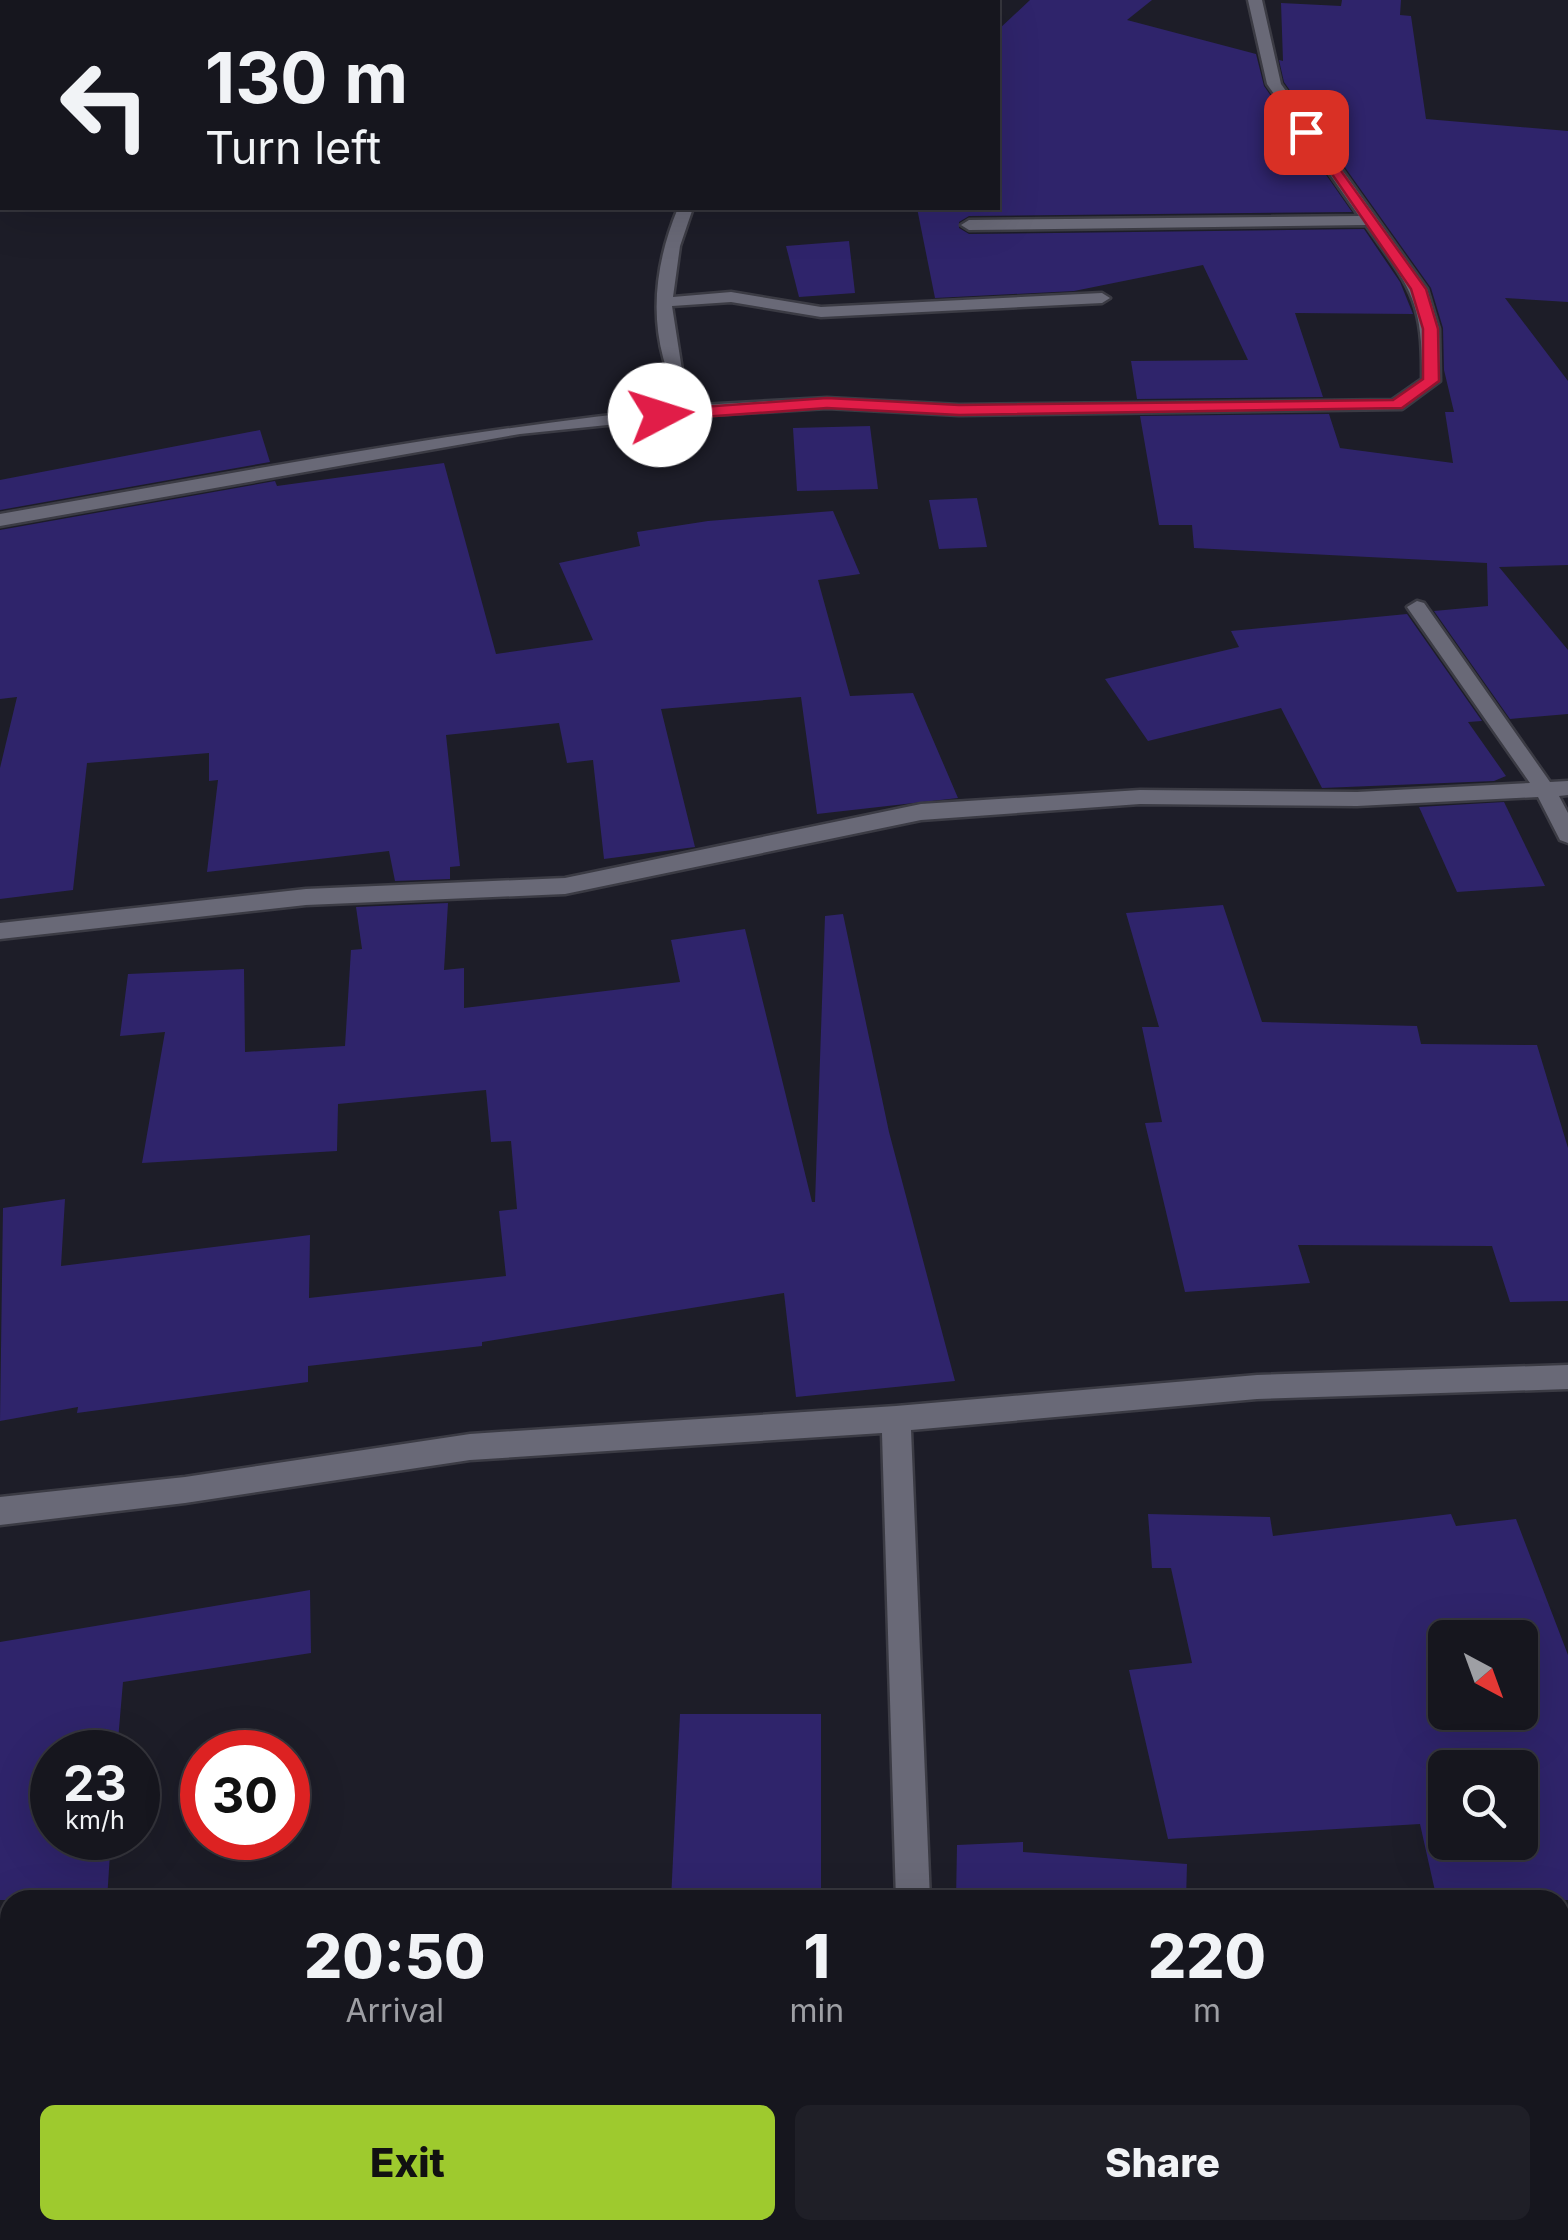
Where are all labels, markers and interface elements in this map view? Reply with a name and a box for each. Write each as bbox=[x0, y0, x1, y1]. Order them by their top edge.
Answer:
text: 130 m bbox=[205, 35, 408, 120]
icon: left bbox=[40, 40, 170, 170]
pin bbox=[1264, 90, 1349, 175]
icon: arrive bbox=[1279, 105, 1334, 160]
text: Turn left bbox=[205, 120, 381, 175]
position arrow bbox=[608, 363, 712, 467]
north arrow bbox=[1428, 1620, 1538, 1730]
map controls bbox=[1428, 1620, 1538, 1860]
speed limit sign: 30 bbox=[180, 1730, 310, 1860]
button: search bbox=[1428, 1750, 1538, 1860]
text: 23 bbox=[63, 1753, 127, 1813]
text: km/h bbox=[65, 1805, 125, 1835]
text: 20:50 bbox=[304, 1920, 485, 1992]
text: 1 bbox=[804, 1920, 830, 1992]
text: 220 bbox=[1148, 1920, 1266, 1992]
text: Arrival bbox=[345, 1991, 444, 2030]
text: min bbox=[789, 1991, 844, 2030]
text: m bbox=[1193, 1991, 1221, 2030]
button: Exit bbox=[40, 2105, 775, 2220]
button: Share bbox=[795, 2105, 1530, 2220]

